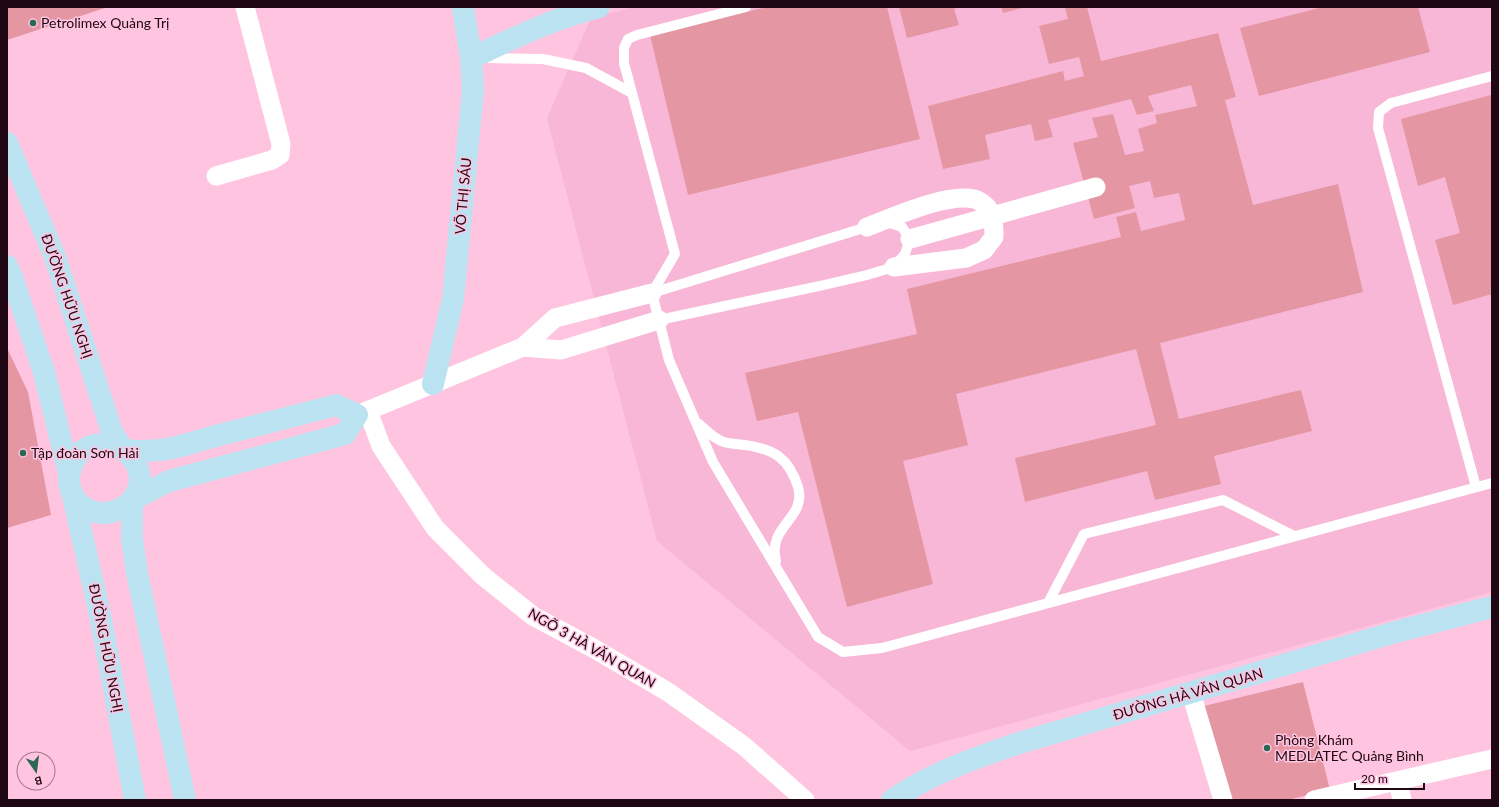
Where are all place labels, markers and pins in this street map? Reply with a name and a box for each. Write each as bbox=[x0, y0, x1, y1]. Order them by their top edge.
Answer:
place label: Petrolimex Quảng Trị bbox=[41, 14, 170, 31]
marker: Petrolimex Quảng Trị bbox=[28, 18, 38, 28]
place label: Tập đoàn Sơn Hải bbox=[31, 444, 139, 461]
marker: Tập đoàn Sơn Hải bbox=[18, 448, 28, 458]
place label: Phòng Khám MEDLATEC Quảng Bình bbox=[1275, 731, 1424, 764]
marker: Phòng Khám MEDLATEC Quảng Bình bbox=[1262, 743, 1272, 753]

